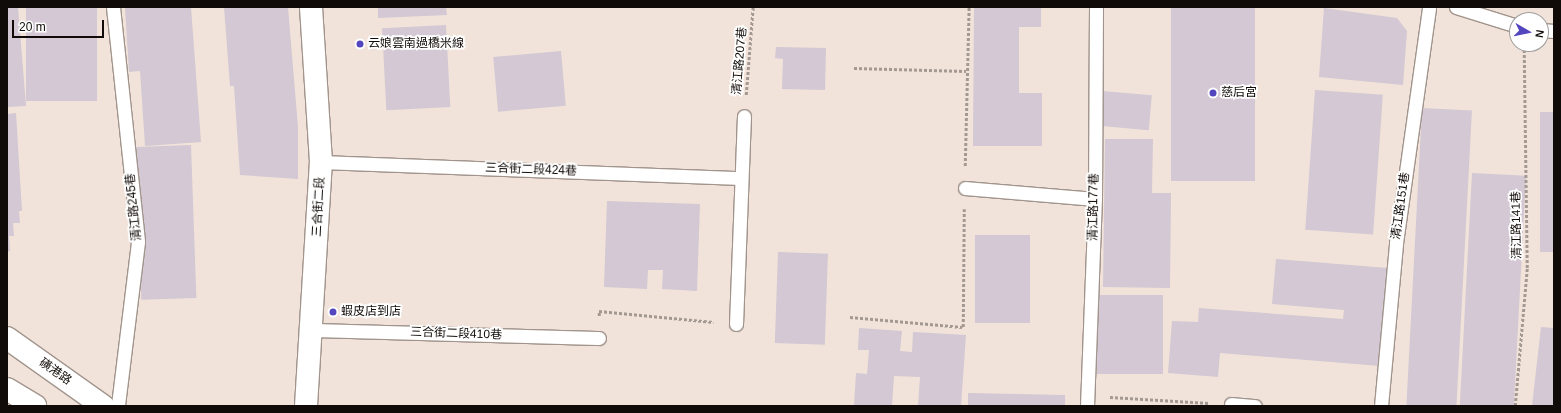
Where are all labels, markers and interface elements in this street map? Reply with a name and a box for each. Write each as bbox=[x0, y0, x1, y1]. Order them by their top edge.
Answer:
scale bar bbox=[14, 12, 106, 38]
north arrow bbox=[1509, 12, 1549, 52]
text: 20 m bbox=[19, 20, 46, 34]
street label: 清江路207巷 bbox=[730, 26, 750, 96]
text: N bbox=[1533, 29, 1546, 39]
place label: 云娘雲南過橋米線 bbox=[368, 37, 464, 51]
marker: 云娘雲南過橋米線 bbox=[355, 39, 365, 49]
place label: 慈后宮 bbox=[1221, 86, 1257, 100]
marker: 慈后宮 bbox=[1208, 88, 1218, 98]
street label: 三合街二段424巷 bbox=[485, 161, 577, 179]
street label: 清江路151巷 bbox=[1389, 171, 1413, 241]
street label: 清江路245巷 bbox=[123, 172, 145, 242]
street label: 清江路177巷 bbox=[1086, 173, 1102, 241]
street label: 三合街二段 bbox=[310, 177, 328, 237]
street label: 清江路141巷 bbox=[1509, 191, 1525, 259]
place label: 蝦皮店到店 bbox=[341, 305, 401, 319]
marker: 蝦皮店到店 bbox=[328, 307, 338, 317]
street label: 三合街二段410巷 bbox=[410, 325, 502, 343]
street label: 磺港路 bbox=[36, 356, 74, 388]

